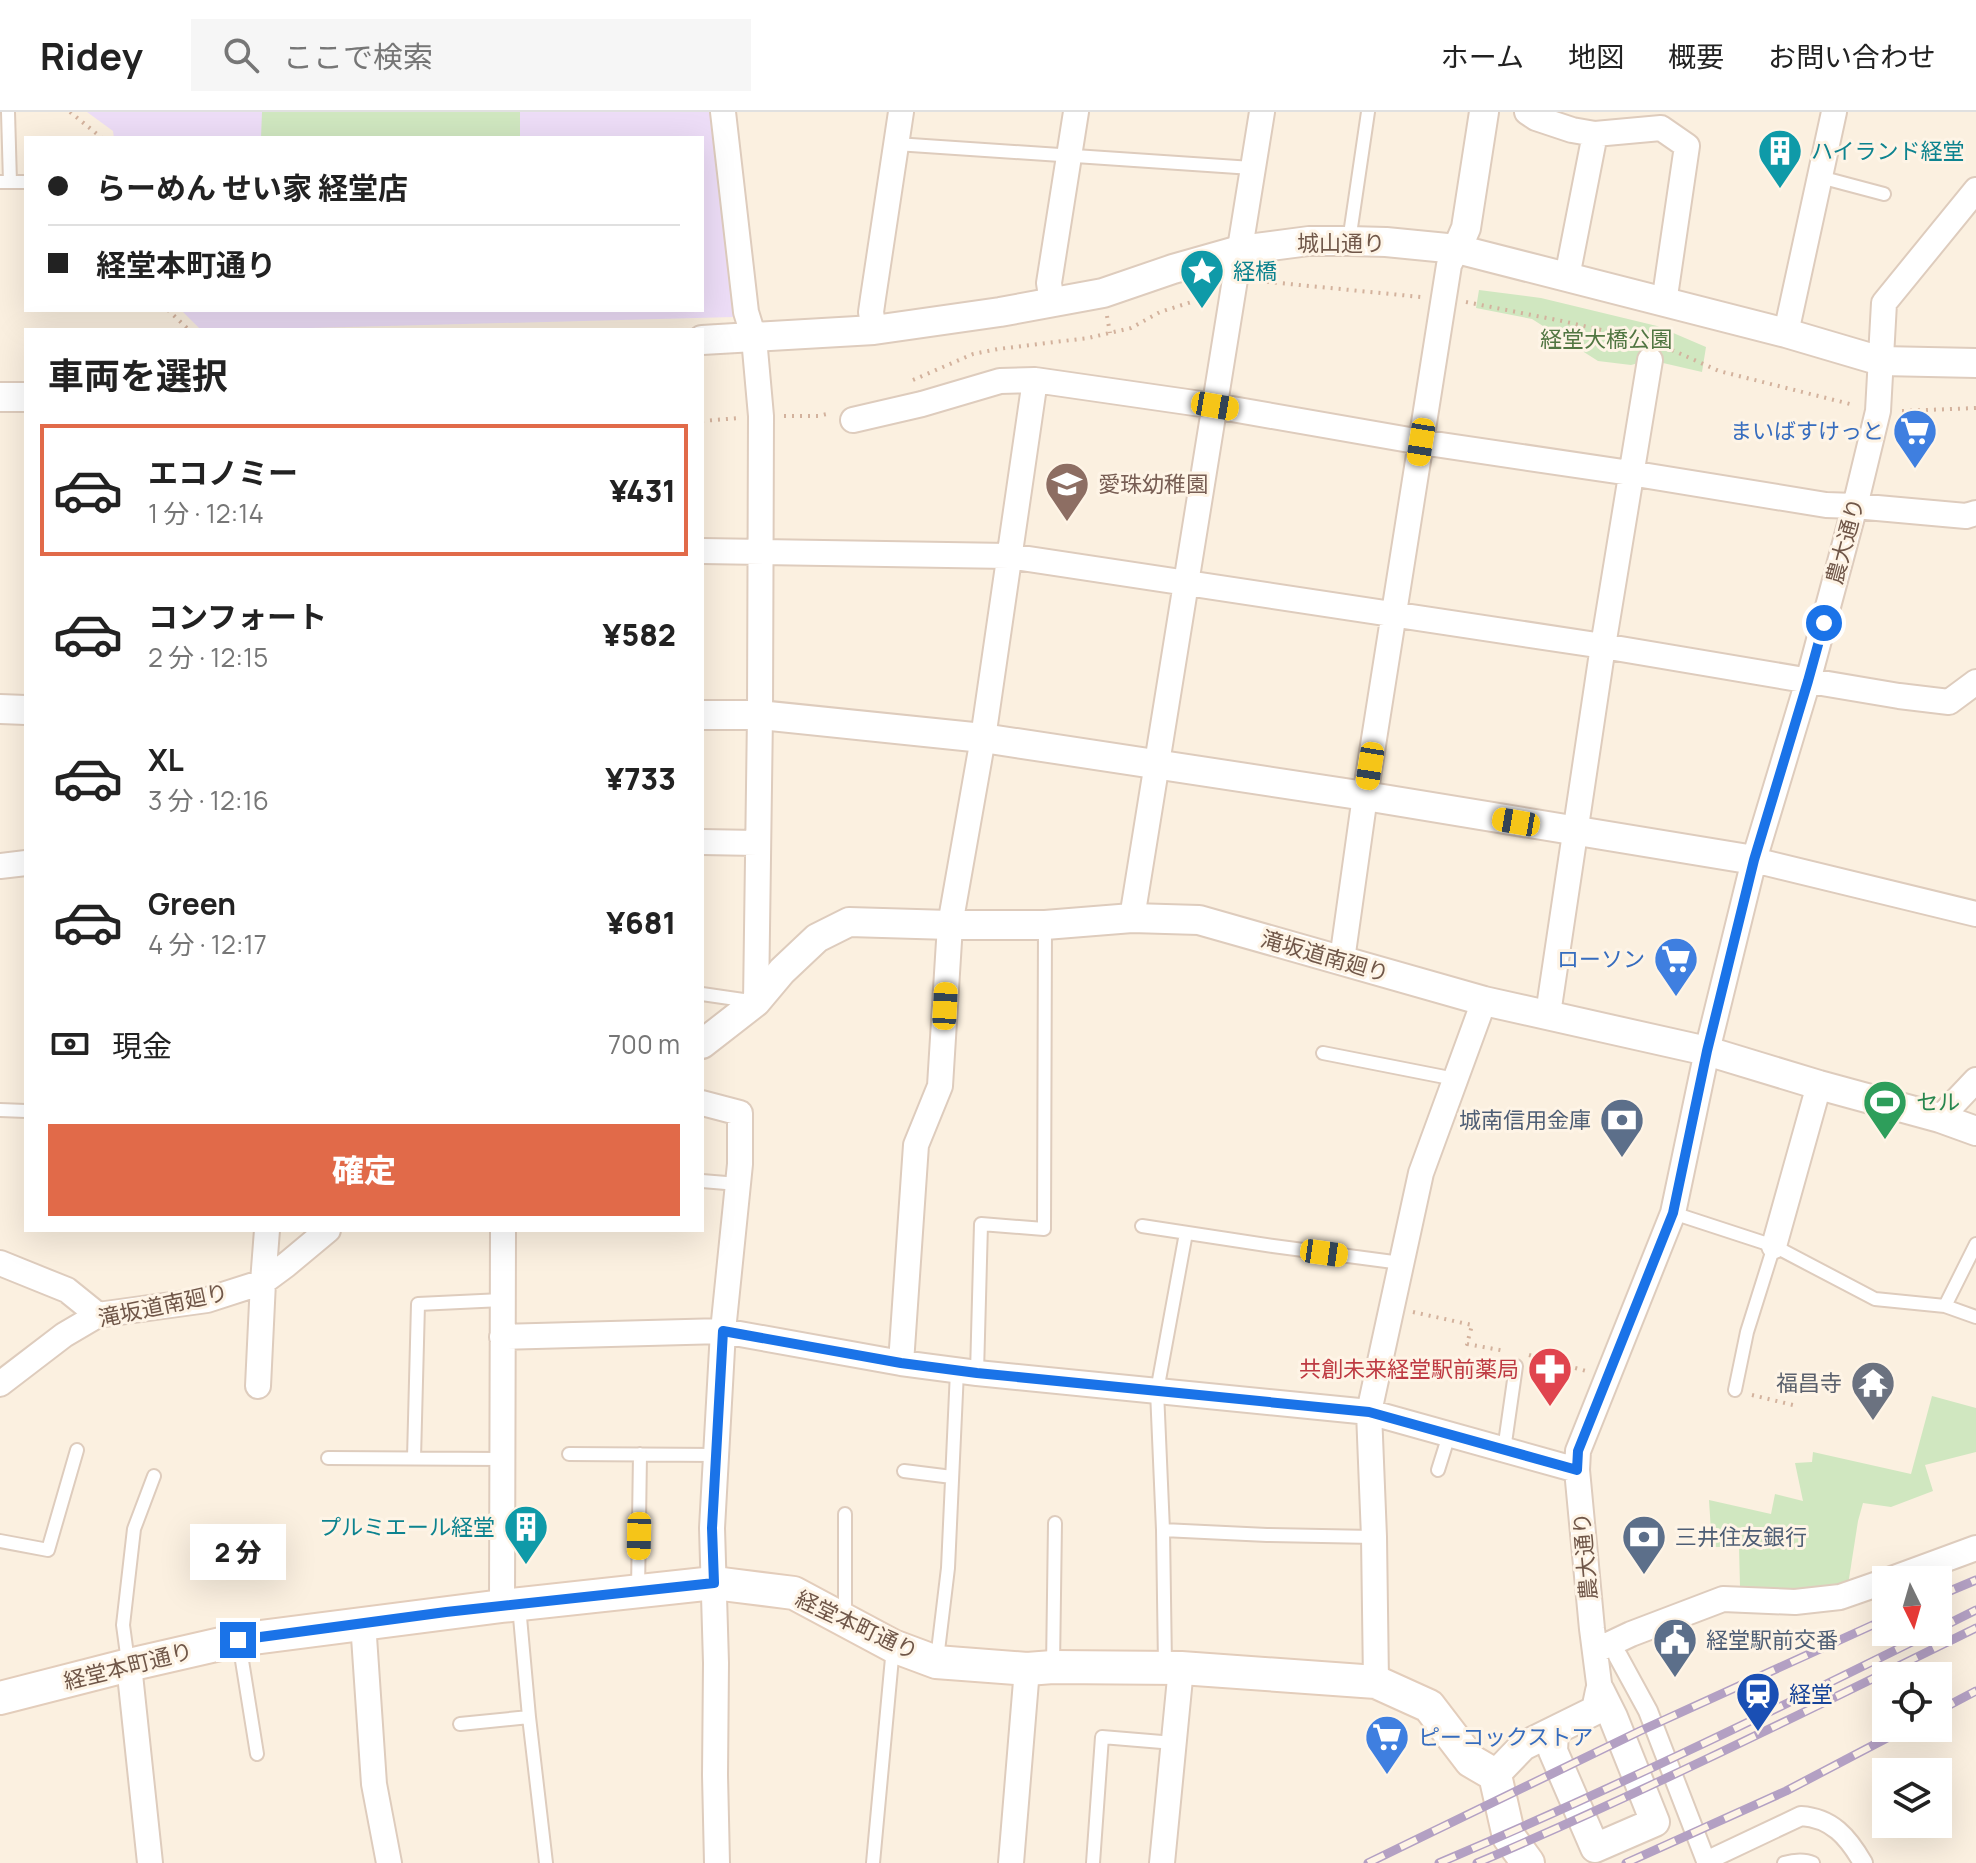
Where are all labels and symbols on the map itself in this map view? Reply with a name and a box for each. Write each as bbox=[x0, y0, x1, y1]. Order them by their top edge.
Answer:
building icon: ハイランド経堂 bbox=[1756, 127, 1804, 190]
place label: ハイランド経堂 bbox=[1811, 136, 1965, 166]
street label: 城山通り bbox=[1297, 228, 1385, 258]
place icon: 経橋 bbox=[1178, 247, 1226, 310]
place label: 経橋 bbox=[1233, 256, 1277, 286]
park label: 経堂大橋公園 bbox=[1540, 324, 1672, 354]
car bbox=[1189, 390, 1241, 422]
supermarket icon: まいばすけっと bbox=[1891, 407, 1939, 470]
car bbox=[1405, 416, 1437, 468]
place label: まいばすけっと bbox=[1730, 416, 1884, 446]
school or university icon: 愛珠幼稚園 bbox=[1043, 460, 1091, 523]
place label: 愛珠幼稚園 bbox=[1098, 469, 1208, 499]
street label: 農大通り bbox=[1819, 495, 1871, 587]
route start bbox=[1806, 605, 1842, 641]
car bbox=[1354, 740, 1386, 792]
car bbox=[1490, 806, 1542, 838]
street label: 滝坂道南廻り bbox=[1257, 923, 1393, 989]
supermarket icon: ローソン bbox=[1652, 935, 1700, 998]
place label: ローソン bbox=[1557, 944, 1645, 974]
car bbox=[932, 981, 958, 1031]
sports icon: セル bbox=[1861, 1078, 1909, 1141]
place label: セル bbox=[1916, 1087, 1960, 1117]
bank icon: 城南信用金庫 bbox=[1598, 1096, 1646, 1159]
place label: 城南信用金庫 bbox=[1459, 1105, 1591, 1135]
car bbox=[1299, 1238, 1349, 1268]
street label: 滝坂道南廻り bbox=[95, 1277, 231, 1333]
pharmacy icon: 共創未来経堂駅前薬局 bbox=[1526, 1345, 1574, 1408]
place label: 共創未来経堂駅前薬局 bbox=[1299, 1354, 1519, 1384]
temple icon: 福昌寺 bbox=[1849, 1359, 1897, 1422]
place label: 福昌寺 bbox=[1776, 1368, 1842, 1398]
building icon: プルミエール経堂 bbox=[502, 1503, 550, 1566]
street label: 農大通り bbox=[1566, 1511, 1604, 1601]
place label: プルミエール経堂 bbox=[319, 1512, 495, 1542]
car bbox=[627, 1512, 651, 1560]
bank icon: 三井住友銀行 bbox=[1620, 1513, 1668, 1576]
place label: 三井住友銀行 bbox=[1675, 1522, 1807, 1552]
callout: 2 分 bbox=[190, 1524, 286, 1580]
north arrow bbox=[1872, 1566, 1952, 1646]
street label: 経堂本町通り bbox=[791, 1584, 923, 1666]
public building icon: 経堂駅前交番 bbox=[1651, 1616, 1699, 1679]
route end bbox=[220, 1622, 256, 1658]
place label: 経堂駅前交番 bbox=[1706, 1625, 1838, 1655]
street label: 経堂本町通り bbox=[60, 1635, 196, 1697]
station icon: 経堂 bbox=[1734, 1670, 1782, 1733]
place label: 経堂 bbox=[1789, 1679, 1833, 1709]
supermarket icon: ピーコックストア bbox=[1363, 1713, 1411, 1776]
place label: ピーコックストア bbox=[1418, 1722, 1593, 1752]

